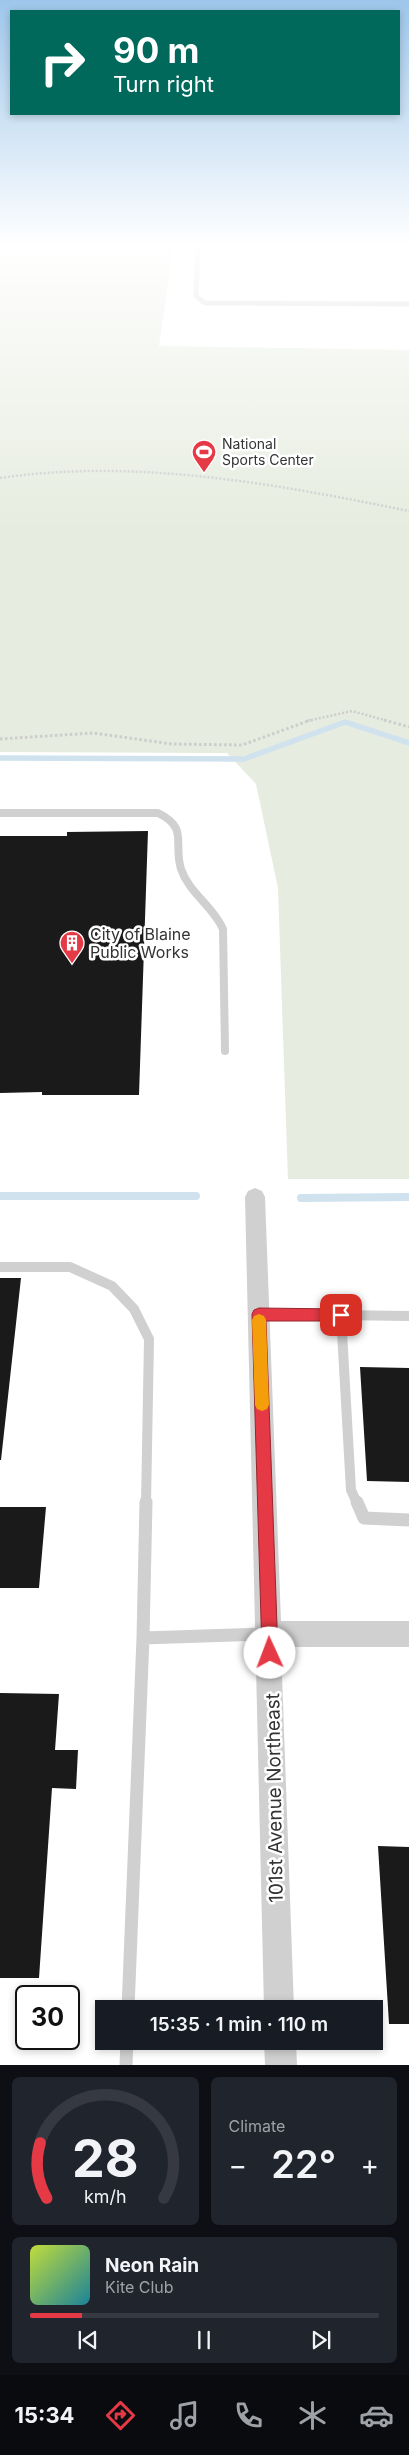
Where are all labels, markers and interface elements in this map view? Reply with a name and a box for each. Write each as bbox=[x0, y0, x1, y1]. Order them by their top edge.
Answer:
text: 90 m bbox=[113, 29, 200, 71]
icon: right bbox=[30, 30, 95, 95]
text: Turn right bbox=[113, 71, 214, 97]
place label: National Sports Center bbox=[222, 435, 314, 468]
sports icon: National Sports Center bbox=[191, 439, 217, 473]
place label: City of Blaine Public Works bbox=[90, 924, 191, 962]
building icon: City of Blaine Public Works bbox=[59, 930, 85, 964]
pin bbox=[320, 1294, 362, 1336]
icon: arrive bbox=[327, 1301, 355, 1329]
position arrow bbox=[243, 1626, 295, 1678]
street label: 101st Avenue Northeast bbox=[261, 1693, 288, 1903]
speed limit sign: 30 bbox=[15, 1985, 80, 2050]
text: 15:35 · 1 min · 110 m bbox=[150, 2013, 328, 2036]
text: Climate bbox=[229, 2116, 285, 2136]
text: 28 bbox=[72, 2127, 139, 2190]
text: 22° bbox=[271, 2141, 336, 2187]
text: − bbox=[229, 2148, 247, 2182]
text: + bbox=[360, 2148, 379, 2182]
text: km/h bbox=[84, 2186, 126, 2207]
text: Neon Rain bbox=[105, 2254, 199, 2277]
text: Kite Club bbox=[105, 2277, 174, 2297]
icon: previous bbox=[74, 2326, 102, 2354]
icon: pause bbox=[190, 2326, 218, 2354]
icon: next bbox=[307, 2326, 335, 2354]
icon: directions bbox=[103, 2398, 138, 2433]
icon: music bbox=[167, 2398, 202, 2433]
icon: phone bbox=[231, 2398, 266, 2433]
icon: climate bbox=[295, 2398, 330, 2433]
icon: car bbox=[359, 2398, 394, 2433]
text: 15:34 bbox=[15, 2402, 74, 2428]

